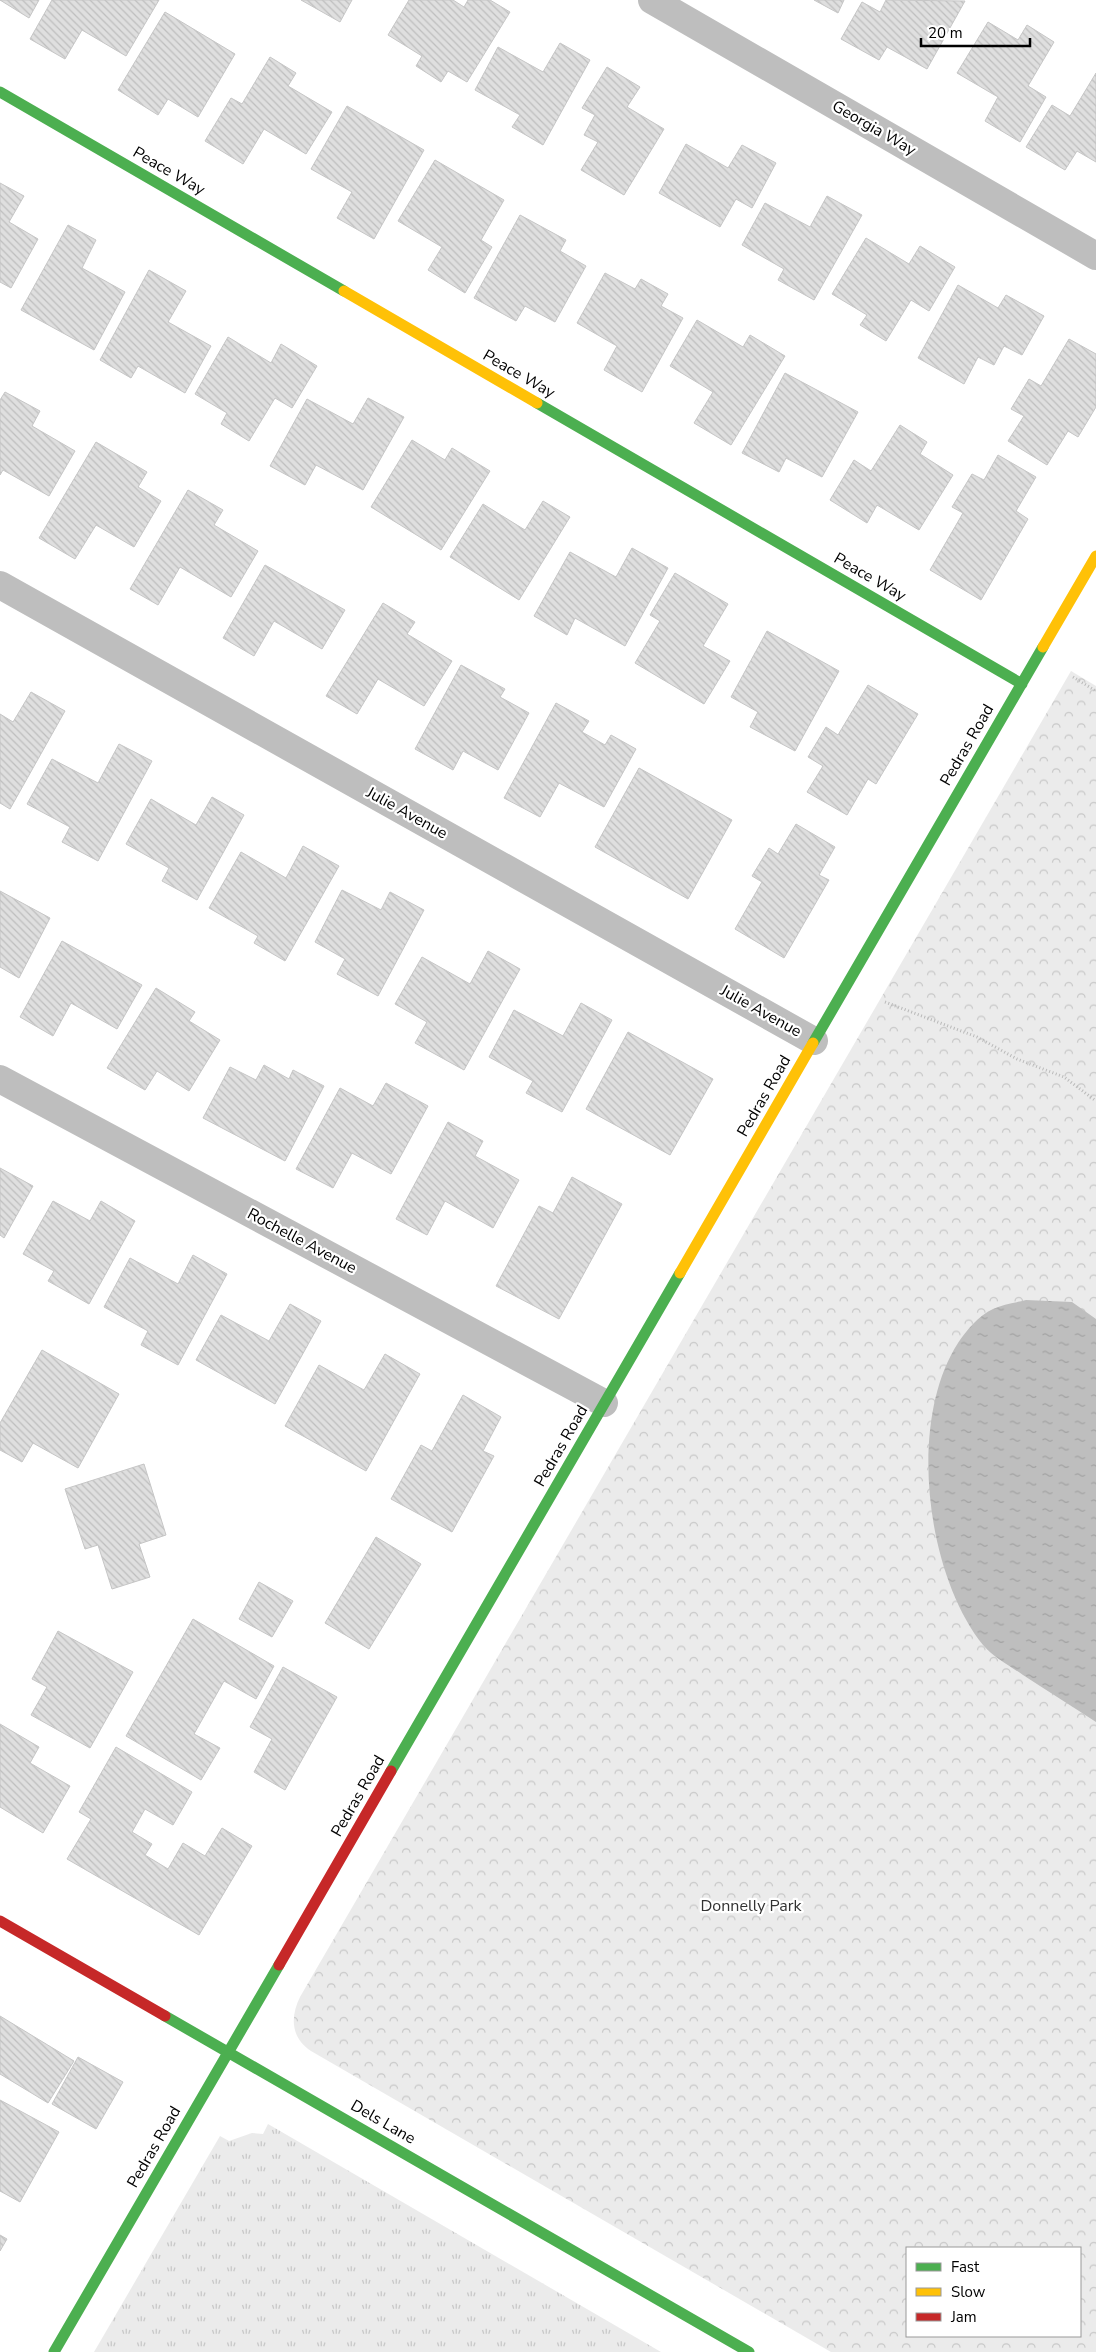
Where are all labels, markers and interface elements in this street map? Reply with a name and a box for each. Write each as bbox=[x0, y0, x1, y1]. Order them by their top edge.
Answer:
scale bar bbox=[921, 15, 1030, 47]
text: 20 m bbox=[928, 23, 963, 43]
street label: Georgia Way bbox=[828, 95, 921, 161]
street label: Peace Way bbox=[129, 141, 210, 201]
street label: Peace Way bbox=[479, 344, 560, 404]
street label: Peace Way bbox=[830, 547, 911, 607]
street label: Pedras Road bbox=[935, 700, 999, 790]
street label: Julie Avenue bbox=[362, 781, 452, 844]
street label: Julie Avenue bbox=[716, 979, 806, 1042]
street label: Pedras Road bbox=[732, 1051, 796, 1141]
street label: Rochelle Avenue bbox=[243, 1203, 361, 1279]
street label: Pedras Road bbox=[529, 1401, 593, 1491]
street label: Pedras Road bbox=[326, 1751, 390, 1841]
park label: Donnelly Park bbox=[700, 1895, 803, 1917]
street label: Dels Lane bbox=[346, 2095, 420, 2149]
street label: Pedras Road bbox=[122, 2102, 186, 2192]
legend bbox=[906, 2247, 1081, 2337]
text: Fast bbox=[951, 2257, 980, 2277]
text: Slow bbox=[951, 2282, 986, 2302]
text: Jam bbox=[950, 2307, 977, 2327]

